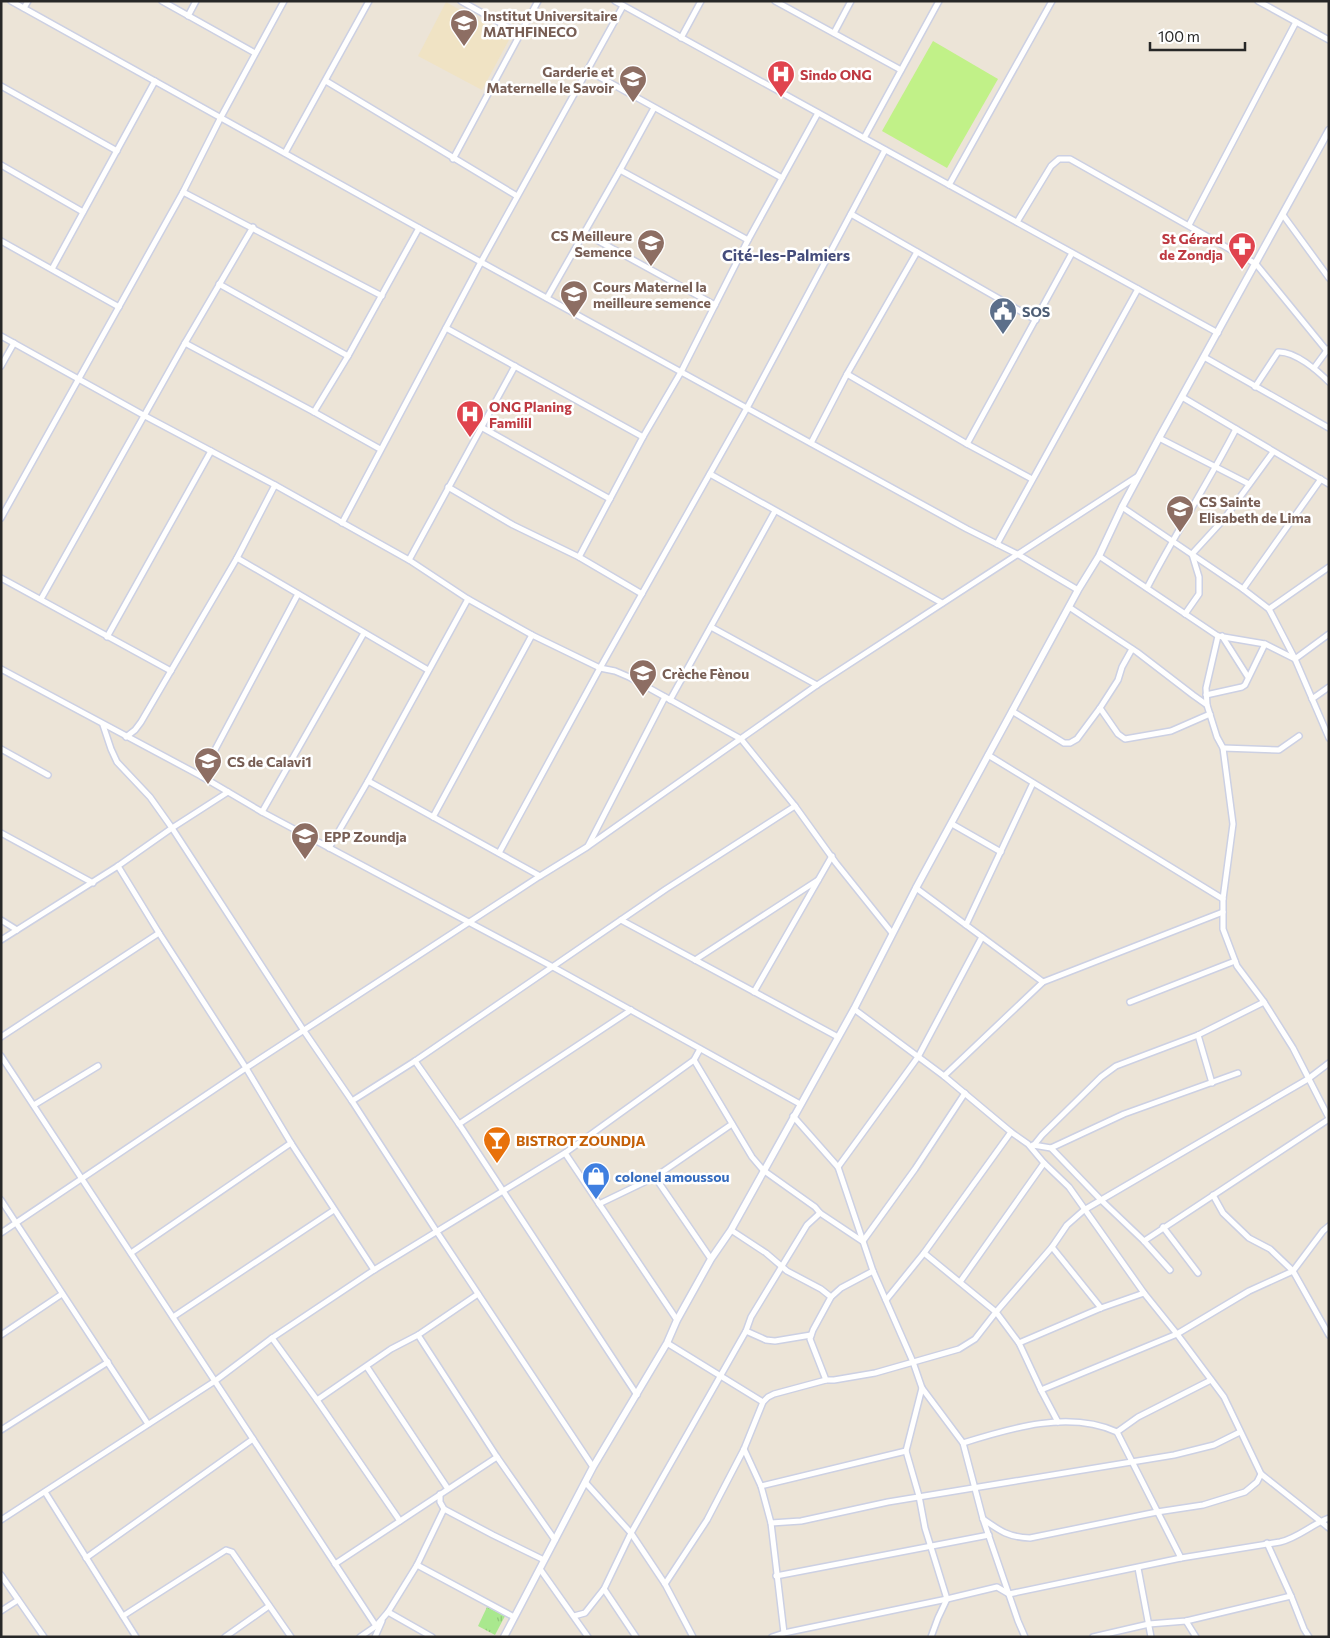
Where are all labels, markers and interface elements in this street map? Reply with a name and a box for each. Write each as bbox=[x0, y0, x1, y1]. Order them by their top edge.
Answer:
place label: Institut Universitaire MATHFINECO bbox=[483, 7, 617, 40]
school or university icon: Institut Universitaire MATHFINECO bbox=[449, 8, 479, 47]
scale bar bbox=[1150, 20, 1245, 52]
text: 100 m bbox=[1158, 27, 1200, 45]
hospital icon: Sindo ONG bbox=[766, 59, 796, 98]
place label: Garderie et Maternelle le Savoir bbox=[486, 63, 614, 96]
school or university icon: Garderie et Maternelle le Savoir bbox=[618, 64, 648, 103]
place label: Sindo ONG bbox=[800, 66, 872, 83]
place label: CS Meilleure Semence bbox=[551, 227, 632, 260]
school or university icon: CS Meilleure Semence bbox=[636, 228, 666, 267]
place label: St Gérard de Zondja bbox=[1159, 230, 1223, 263]
pharmacy icon: St Gérard de Zondja bbox=[1227, 231, 1257, 270]
district label: Cité-les-Palmiers bbox=[722, 245, 850, 264]
place label: Cours Maternel la meilleure semence bbox=[593, 278, 711, 311]
school or university icon: Cours Maternel la meilleure semence bbox=[559, 279, 589, 318]
public building icon: SOS bbox=[988, 296, 1018, 335]
place label: SOS bbox=[1022, 303, 1050, 320]
place label: ONG Planing Familil bbox=[489, 398, 572, 431]
hospital icon: ONG Planing Familil bbox=[455, 399, 485, 438]
place label: CS Sainte Elisabeth de Lima bbox=[1199, 493, 1311, 526]
school or university icon: CS Sainte Elisabeth de Lima bbox=[1165, 494, 1195, 533]
school or university icon: Crèche Fènou bbox=[628, 658, 658, 697]
place label: Crèche Fènou bbox=[662, 665, 749, 682]
school or university icon: CS de Calavi1 bbox=[193, 746, 223, 785]
place label: CS de Calavi1 bbox=[227, 753, 312, 770]
school or university icon: EPP Zoundja bbox=[290, 821, 320, 860]
place label: EPP Zoundja bbox=[324, 828, 407, 845]
bar icon: BISTROT ZOUNDJA bbox=[482, 1125, 512, 1164]
place label: BISTROT ZOUNDJA bbox=[516, 1132, 645, 1149]
shop icon: colonel amoussou bbox=[581, 1161, 611, 1200]
place label: colonel amoussou bbox=[615, 1168, 730, 1185]

